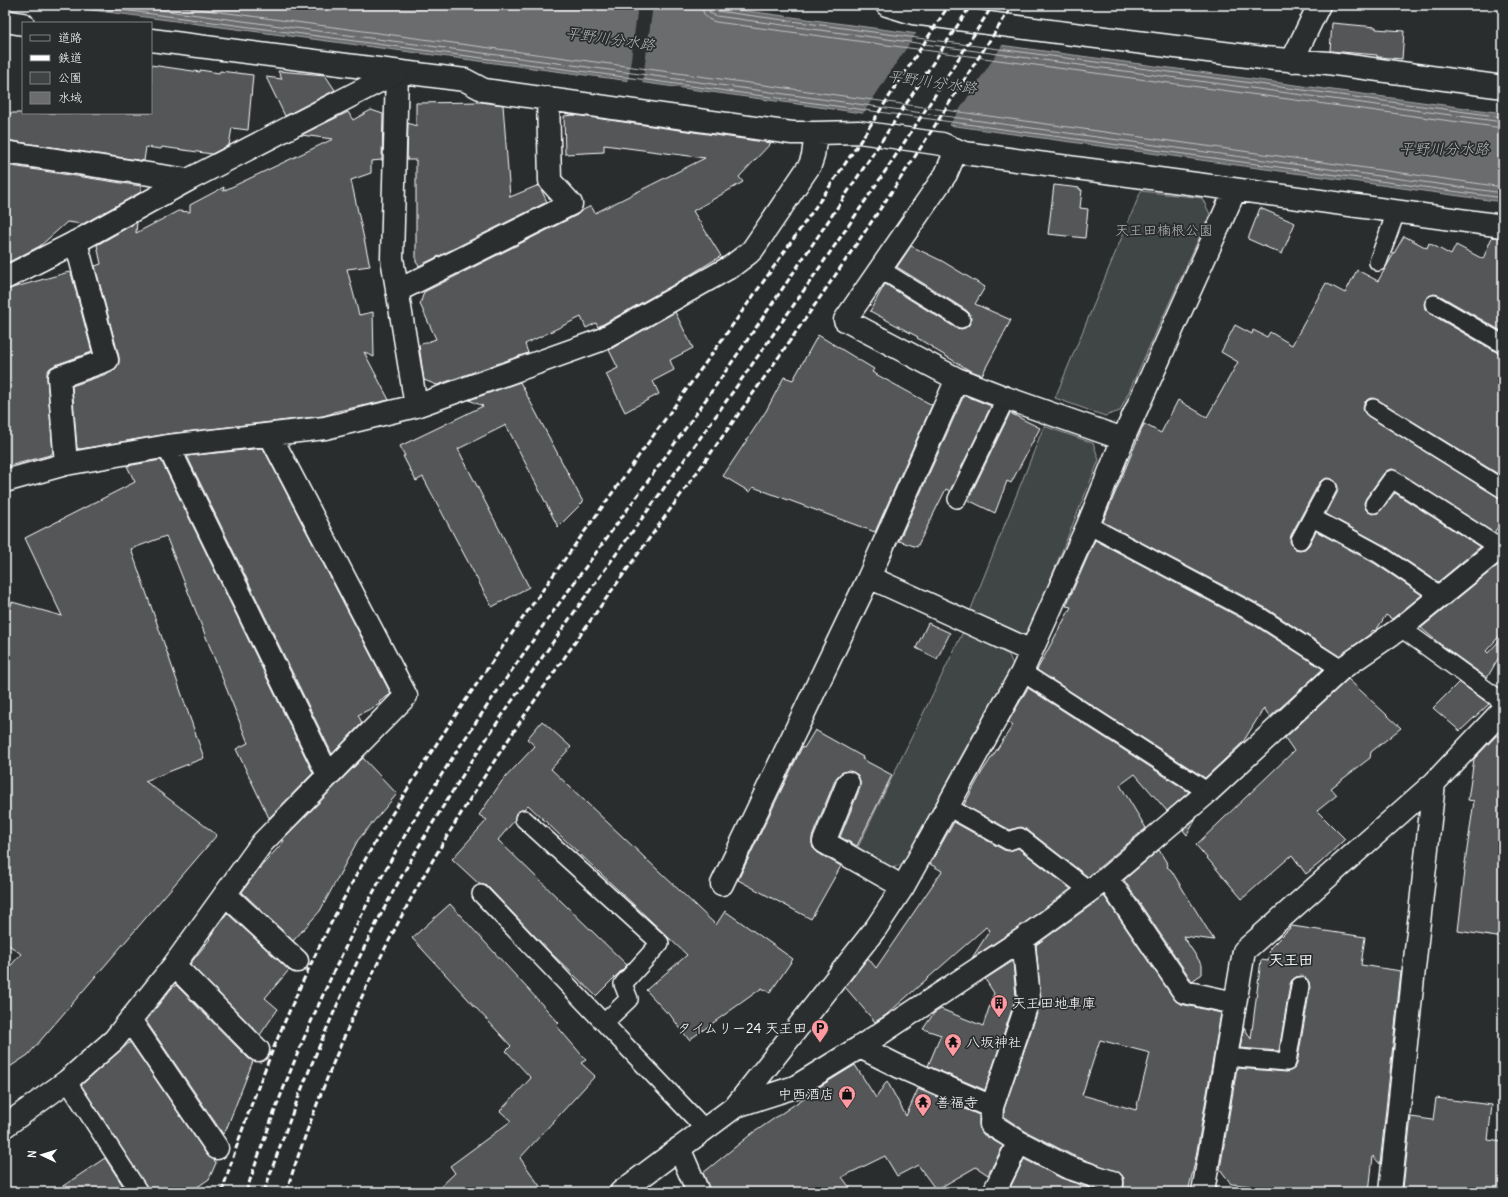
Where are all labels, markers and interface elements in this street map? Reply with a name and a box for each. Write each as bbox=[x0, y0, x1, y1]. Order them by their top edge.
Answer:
legend bbox=[22, 22, 152, 114]
water label: 平野川分水路 bbox=[564, 23, 657, 54]
text: 道路 bbox=[58, 30, 82, 45]
text: 鉄道 bbox=[58, 50, 82, 65]
water label: 平野川分水路 bbox=[886, 66, 979, 97]
text: 公園 bbox=[58, 70, 82, 85]
text: 水域 bbox=[58, 90, 82, 105]
water label: 平野川分水路 bbox=[1399, 139, 1490, 158]
park label: 天王田楠根公園 bbox=[1115, 221, 1213, 239]
district label: 天王田 bbox=[1268, 950, 1314, 969]
building icon: 天王田地車庫 bbox=[989, 993, 1009, 1018]
place label: 天王田地車庫 bbox=[1012, 994, 1096, 1012]
parking icon: タイムリー24 天王田 bbox=[810, 1018, 830, 1043]
place label: タイムリー24 天王田 bbox=[677, 1019, 807, 1037]
temple icon: 八坂神社 bbox=[943, 1032, 963, 1057]
place label: 八坂神社 bbox=[966, 1033, 1022, 1051]
shop icon: 中西酒店 bbox=[837, 1084, 857, 1109]
place label: 中西酒店 bbox=[778, 1085, 834, 1103]
temple icon: 善福寺 bbox=[913, 1092, 933, 1117]
place label: 善福寺 bbox=[936, 1093, 978, 1111]
north arrow bbox=[22, 1135, 62, 1175]
text: N bbox=[25, 1150, 39, 1159]

